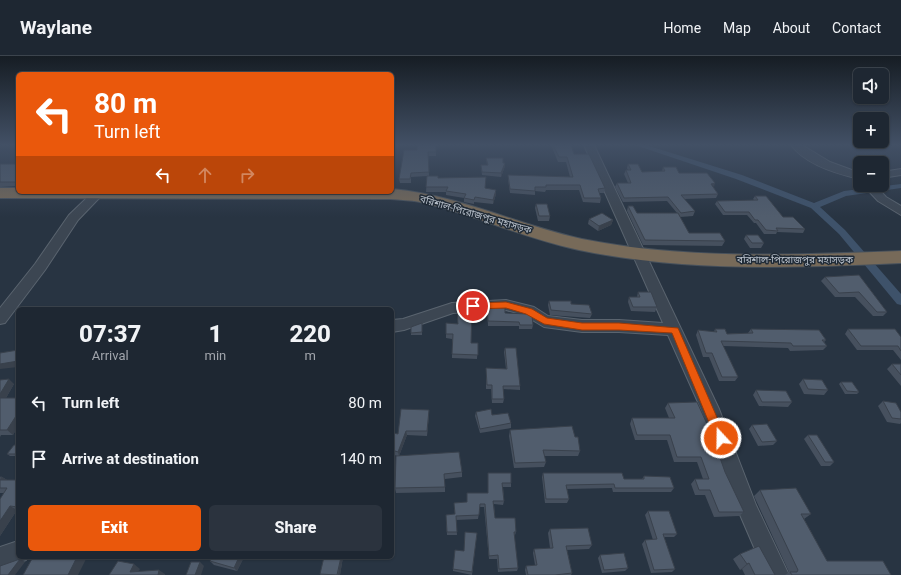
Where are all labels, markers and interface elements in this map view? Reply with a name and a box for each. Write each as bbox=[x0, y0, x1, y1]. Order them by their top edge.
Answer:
text: Waylane bbox=[20, 16, 92, 39]
text: Home bbox=[663, 20, 701, 36]
text: Map bbox=[723, 20, 751, 36]
text: About bbox=[773, 20, 810, 36]
text: Contact bbox=[832, 20, 881, 36]
map controls bbox=[853, 68, 889, 192]
button: sound bbox=[853, 68, 889, 104]
text: 80 m bbox=[94, 87, 157, 120]
icon: left bbox=[28, 88, 80, 140]
button: + bbox=[853, 112, 889, 148]
text: Turn left bbox=[94, 121, 160, 142]
button: − bbox=[853, 156, 889, 192]
icon: left bbox=[152, 164, 174, 186]
icon: ahead bbox=[194, 164, 216, 186]
icon: right bbox=[236, 164, 258, 186]
street label: বরিশাল-পিরোজপুর মহাসড়ক bbox=[417, 193, 534, 237]
street label: বরিশাল-পিরোজপুর মহাসড়ক bbox=[736, 254, 854, 266]
pin bbox=[456, 289, 490, 323]
icon: arrive bbox=[462, 295, 484, 317]
text: 07:37 bbox=[79, 320, 141, 348]
text: 1 bbox=[208, 320, 222, 348]
text: 220 bbox=[289, 320, 331, 348]
text: Arrival bbox=[92, 348, 129, 363]
text: min bbox=[205, 348, 226, 363]
text: m bbox=[304, 348, 316, 363]
icon: left bbox=[28, 392, 50, 414]
text: Turn left bbox=[62, 394, 119, 412]
text: 80 m bbox=[348, 394, 382, 412]
position arrow bbox=[700, 417, 742, 459]
icon: arrive bbox=[28, 448, 50, 470]
text: Arrive at destination bbox=[62, 450, 199, 468]
text: 140 m bbox=[340, 450, 382, 468]
button: Exit bbox=[28, 505, 201, 551]
button: Share bbox=[209, 505, 382, 551]

